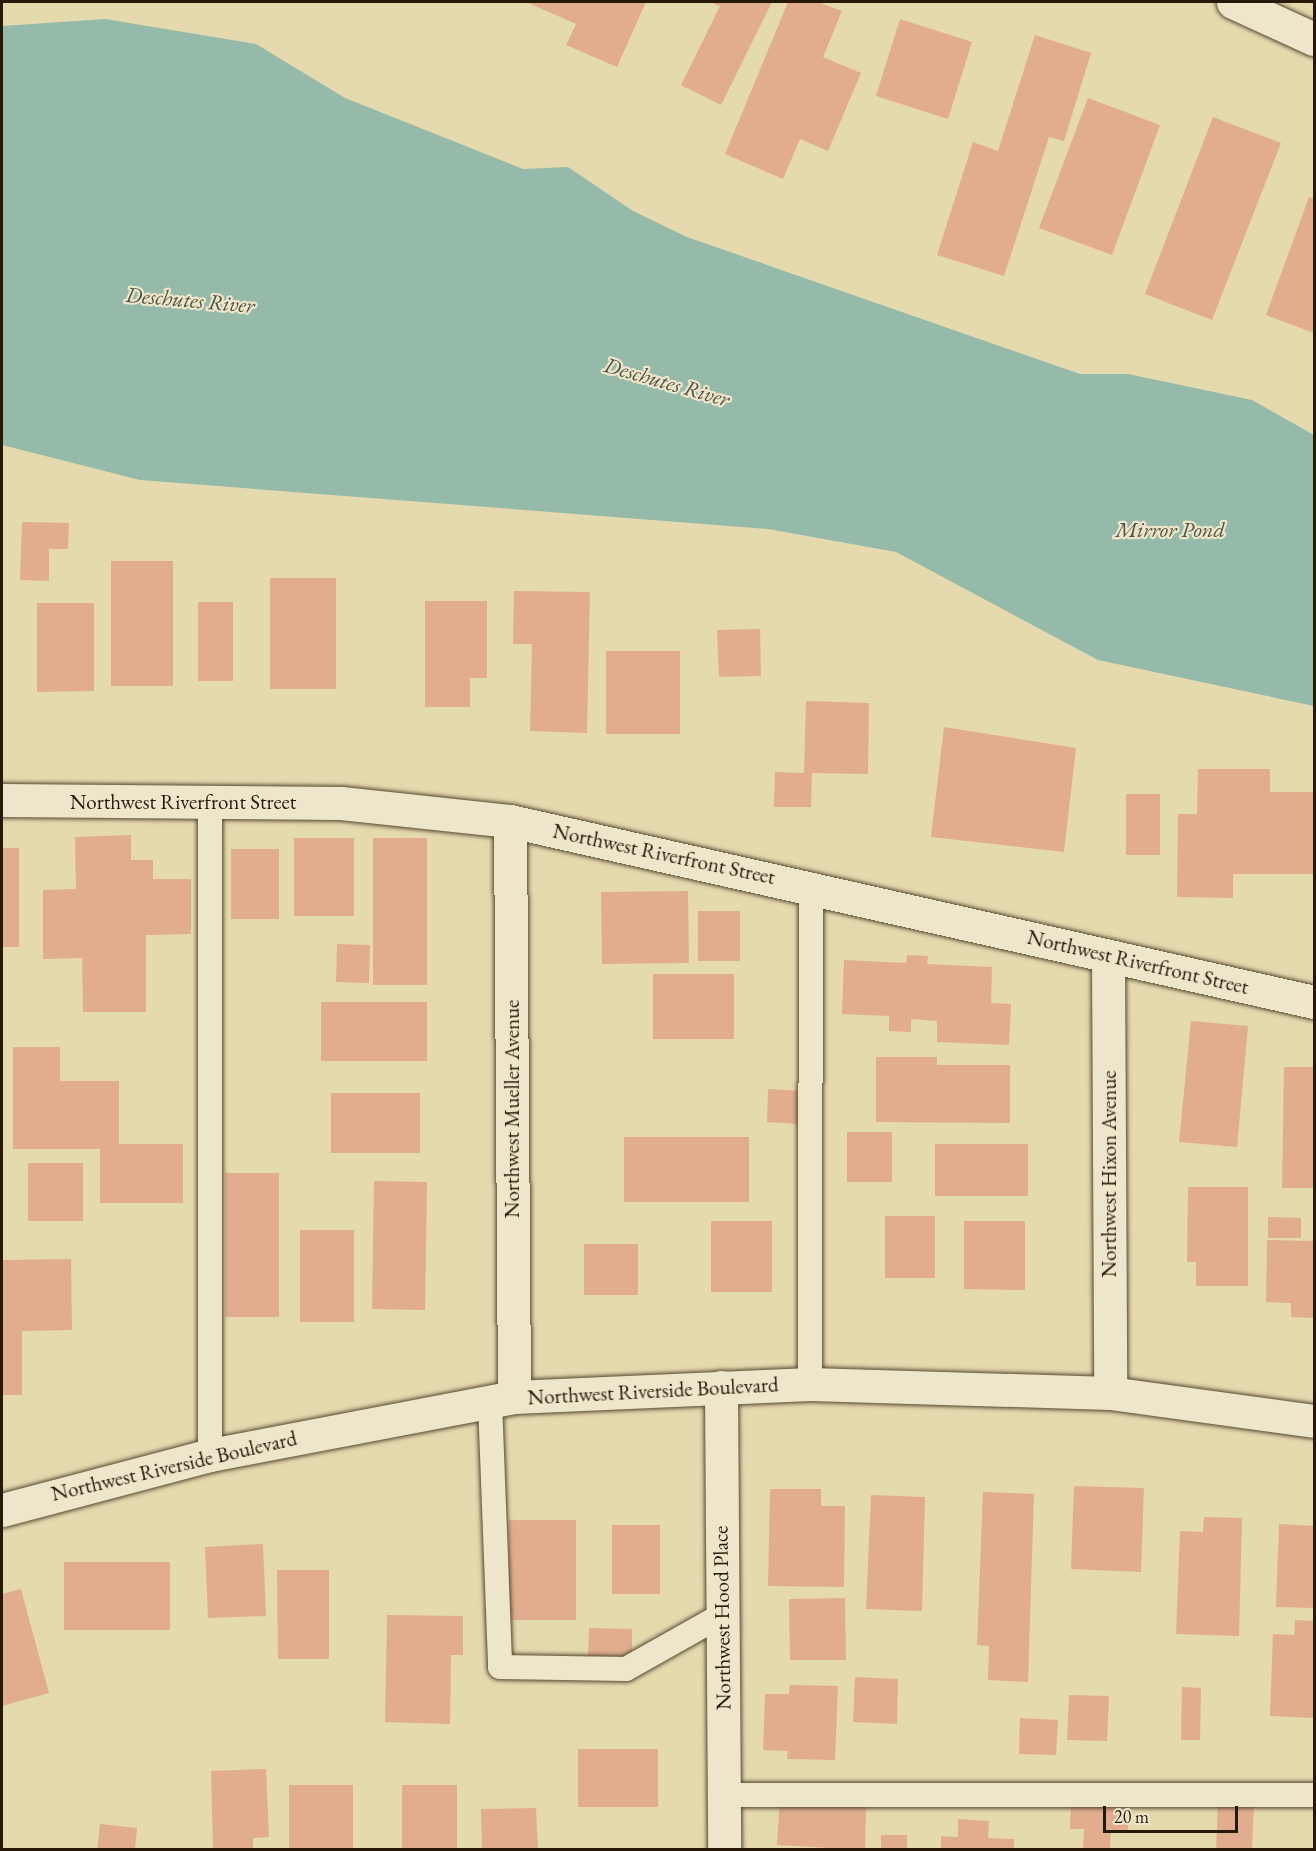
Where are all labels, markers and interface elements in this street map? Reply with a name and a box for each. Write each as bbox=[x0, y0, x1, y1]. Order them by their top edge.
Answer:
water label: Deschutes River bbox=[124, 281, 256, 319]
water label: Deschutes River bbox=[601, 351, 733, 413]
water label: Mirror Pond bbox=[1115, 517, 1225, 543]
street label: Northwest Riverfront Street bbox=[70, 789, 296, 815]
street label: Northwest Riverfront Street bbox=[551, 818, 777, 890]
street label: Northwest Riverfront Street bbox=[1025, 924, 1251, 1000]
street label: Northwest Mueller Avenue bbox=[499, 1000, 525, 1218]
street label: Northwest Hixon Avenue bbox=[1096, 1070, 1122, 1278]
street label: Northwest Riverside Boulevard bbox=[527, 1372, 779, 1410]
street label: Northwest Riverside Boulevard bbox=[49, 1425, 299, 1507]
street label: Northwest Hood Place bbox=[708, 1526, 736, 1710]
scale bar bbox=[1106, 1794, 1241, 1832]
text: 20 m bbox=[1114, 1805, 1149, 1828]

